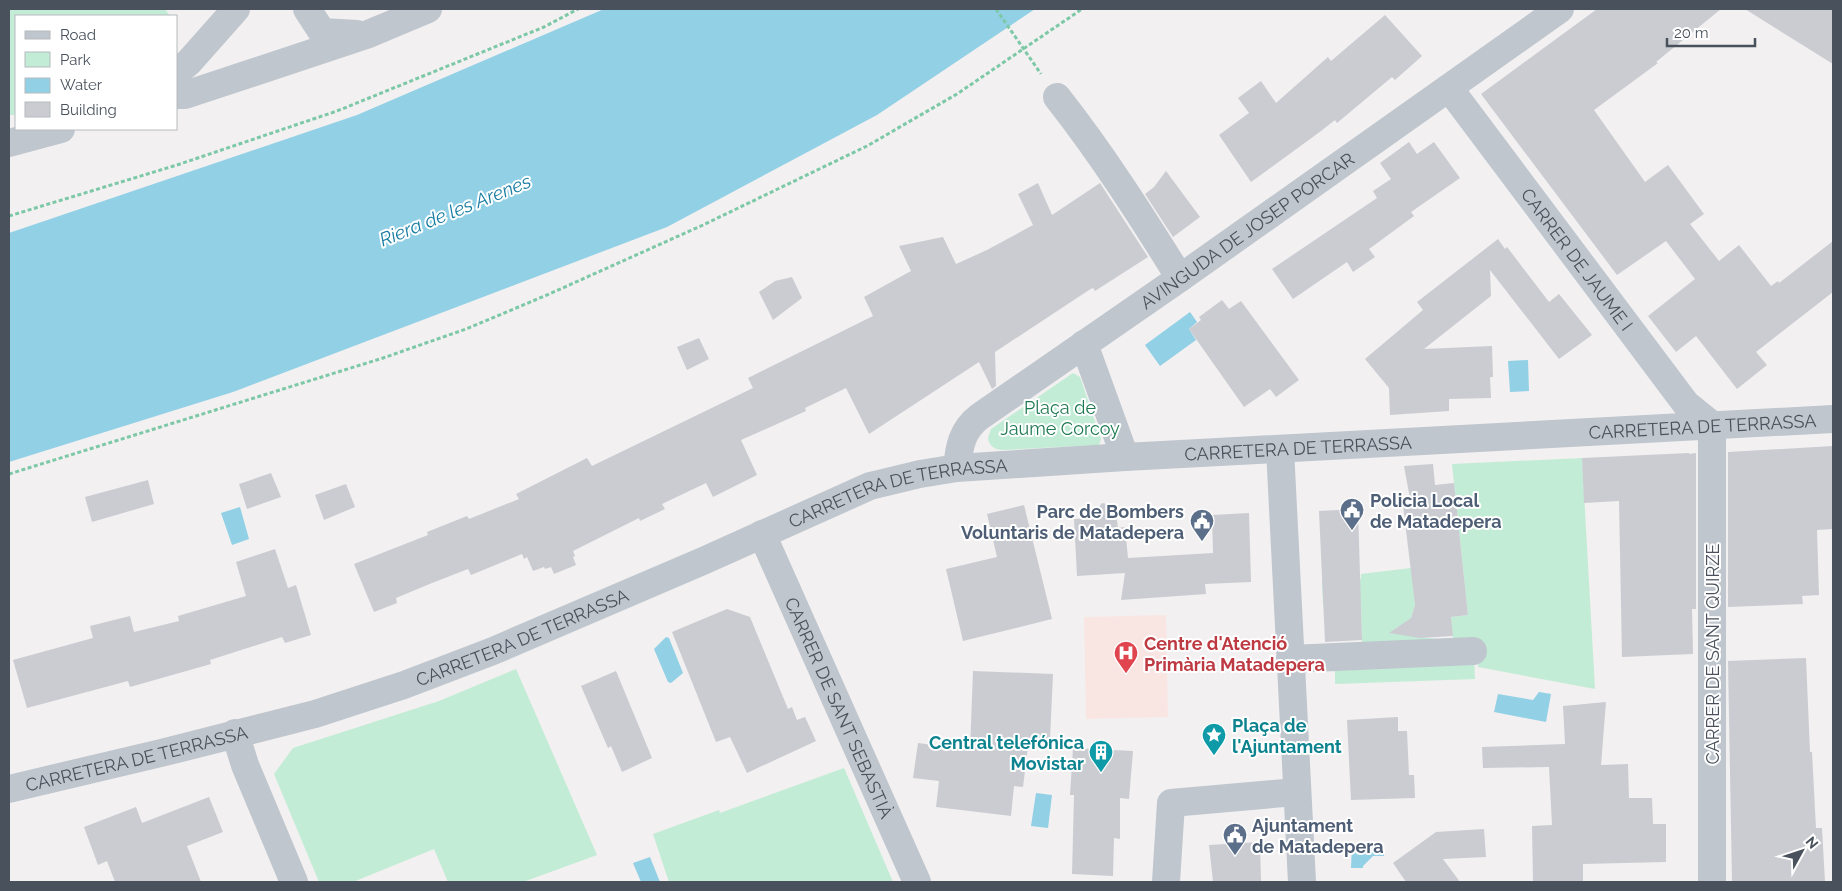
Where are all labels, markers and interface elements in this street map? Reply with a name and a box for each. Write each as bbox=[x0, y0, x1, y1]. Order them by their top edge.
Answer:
legend bbox=[15, 15, 178, 130]
scale bar bbox=[1667, 15, 1754, 47]
text: 20 m bbox=[1674, 24, 1709, 42]
text: Road bbox=[60, 26, 96, 44]
text: Park bbox=[60, 51, 91, 69]
text: Water bbox=[60, 76, 103, 94]
text: Building bbox=[60, 101, 117, 119]
street label: AVINGUDA DE JOSEP PORCAR bbox=[1136, 148, 1358, 313]
water label: Riera de les Arenes bbox=[376, 170, 534, 250]
street label: CARRER DE JAUME I bbox=[1517, 184, 1638, 335]
park label: Plaça de Jaume Corcoy bbox=[1000, 397, 1120, 439]
street label: CARRETERA DE TERRASSA bbox=[1588, 409, 1817, 443]
street label: CARRETERA DE TERRASSA bbox=[1184, 431, 1412, 464]
street label: CARRETERA DE TERRASSA bbox=[785, 454, 1008, 532]
place label: Policia Local de Matadepera bbox=[1370, 490, 1502, 532]
public building icon: Policia Local de Matadepera bbox=[1339, 497, 1365, 531]
place label: Parc de Bombers Voluntaris de Matadepera bbox=[961, 501, 1184, 543]
public building icon: Parc de Bombers Voluntaris de Matadepera bbox=[1189, 508, 1215, 542]
street label: CARRER DE SANT QUIRZE bbox=[1702, 543, 1723, 764]
street label: CARRETERA DE TERRASSA bbox=[413, 584, 631, 690]
street label: CARRER DE SANT SEBASTIÀ bbox=[781, 594, 899, 821]
place label: Centre d'Atenció Primària Matadepera bbox=[1144, 633, 1325, 675]
hospital icon: Centre d'Atenció Primària Matadepera bbox=[1113, 640, 1139, 674]
place label: Plaça de l'Ajuntament bbox=[1232, 715, 1342, 757]
street label: CARRETERA DE TERRASSA bbox=[23, 721, 250, 795]
place icon: Plaça de l'Ajuntament bbox=[1201, 722, 1227, 756]
place label: Central telefónica Movistar bbox=[929, 732, 1084, 774]
building icon: Central telefónica Movistar bbox=[1088, 739, 1114, 773]
place label: Ajuntament de Matadepera bbox=[1252, 815, 1384, 857]
public building icon: Ajuntament de Matadepera bbox=[1222, 822, 1248, 856]
north arrow bbox=[1777, 826, 1827, 876]
text: N bbox=[1802, 833, 1822, 852]

